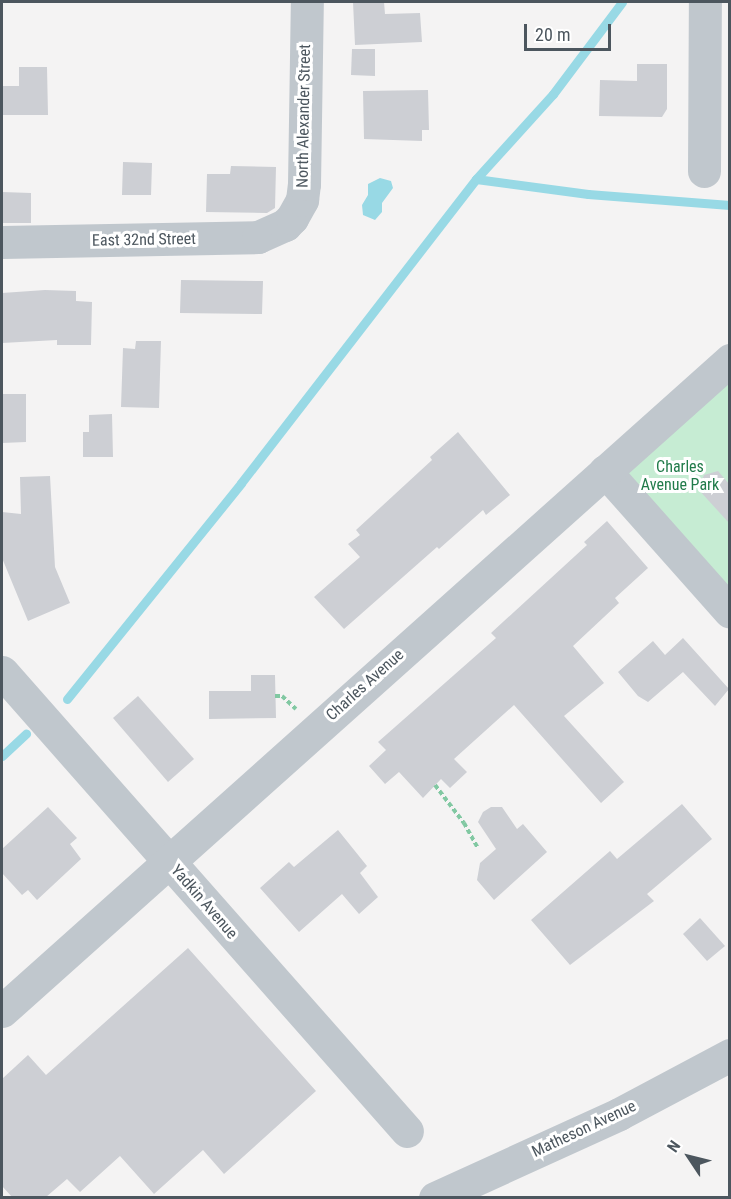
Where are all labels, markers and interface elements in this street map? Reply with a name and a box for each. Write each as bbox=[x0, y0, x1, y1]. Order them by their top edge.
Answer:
scale bar bbox=[527, 12, 614, 50]
text: 20 m bbox=[535, 24, 570, 45]
street label: North Alexander Street bbox=[293, 44, 315, 188]
street label: East 32nd Street bbox=[92, 229, 196, 251]
park label: Charles Avenue Park bbox=[641, 457, 719, 495]
street label: Charles Avenue bbox=[322, 645, 408, 725]
street label: Yadkin Avenue bbox=[167, 861, 241, 943]
street label: Matheson Avenue bbox=[529, 1097, 639, 1161]
north arrow bbox=[659, 1127, 719, 1187]
text: N bbox=[663, 1137, 684, 1156]

